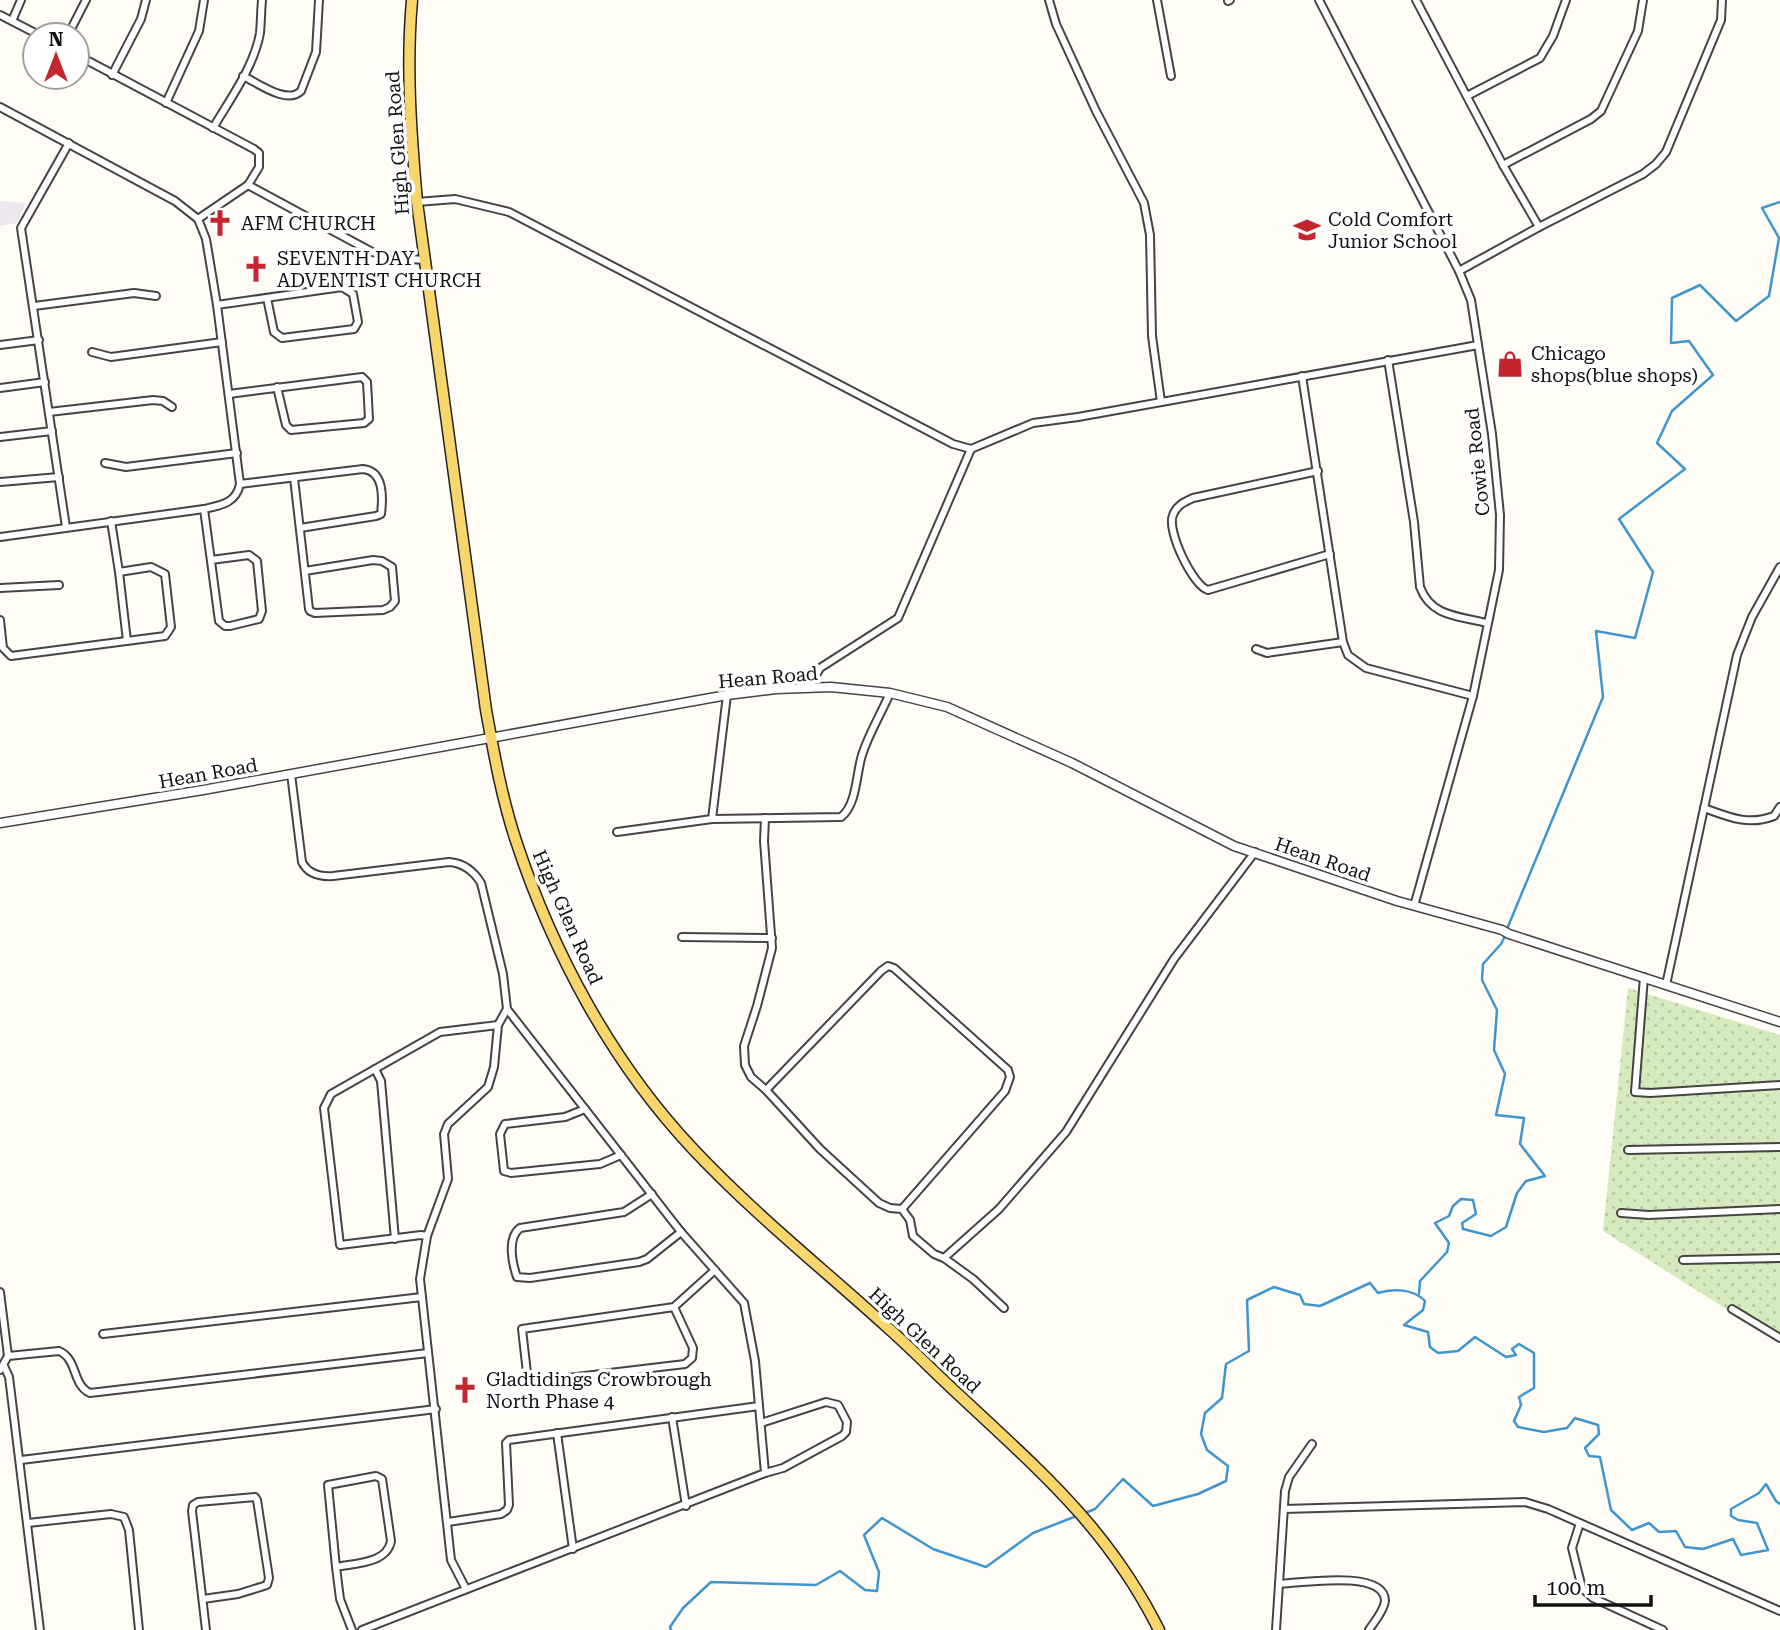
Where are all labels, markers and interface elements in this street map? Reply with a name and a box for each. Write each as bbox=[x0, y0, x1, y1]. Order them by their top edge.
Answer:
north arrow bbox=[21, 21, 91, 91]
text: N bbox=[49, 28, 64, 51]
street label: High Glen Road bbox=[381, 70, 414, 216]
church icon: AFM CHURCH bbox=[205, 208, 235, 238]
place label: Cold Comfort Junior School bbox=[1328, 208, 1457, 253]
place label: AFM CHURCH bbox=[241, 212, 376, 235]
school or university icon: Cold Comfort Junior School bbox=[1292, 215, 1322, 245]
place label: SEVENTH DAY ADVENTIST CHURCH bbox=[277, 247, 482, 292]
church icon: SEVENTH DAY ADVENTIST CHURCH bbox=[241, 254, 271, 284]
place label: Chicago shops(blue shops) bbox=[1531, 342, 1698, 387]
shop icon: Chicago shops(blue shops) bbox=[1495, 349, 1525, 379]
street label: Cowie Road bbox=[1460, 407, 1495, 517]
street label: Hean Road bbox=[717, 662, 819, 693]
street label: Hean Road bbox=[157, 753, 259, 794]
street label: Hean Road bbox=[1272, 832, 1374, 887]
street label: High Glen Road bbox=[528, 847, 607, 988]
street label: High Glen Road bbox=[864, 1283, 985, 1398]
place label: Gladtidings Crowbrough North Phase 4 bbox=[486, 1368, 712, 1413]
church icon: Gladtidings Crowbrough North Phase 4 bbox=[450, 1375, 480, 1405]
scale bar bbox=[1535, 1564, 1650, 1608]
text: 100 m bbox=[1546, 1576, 1606, 1600]

